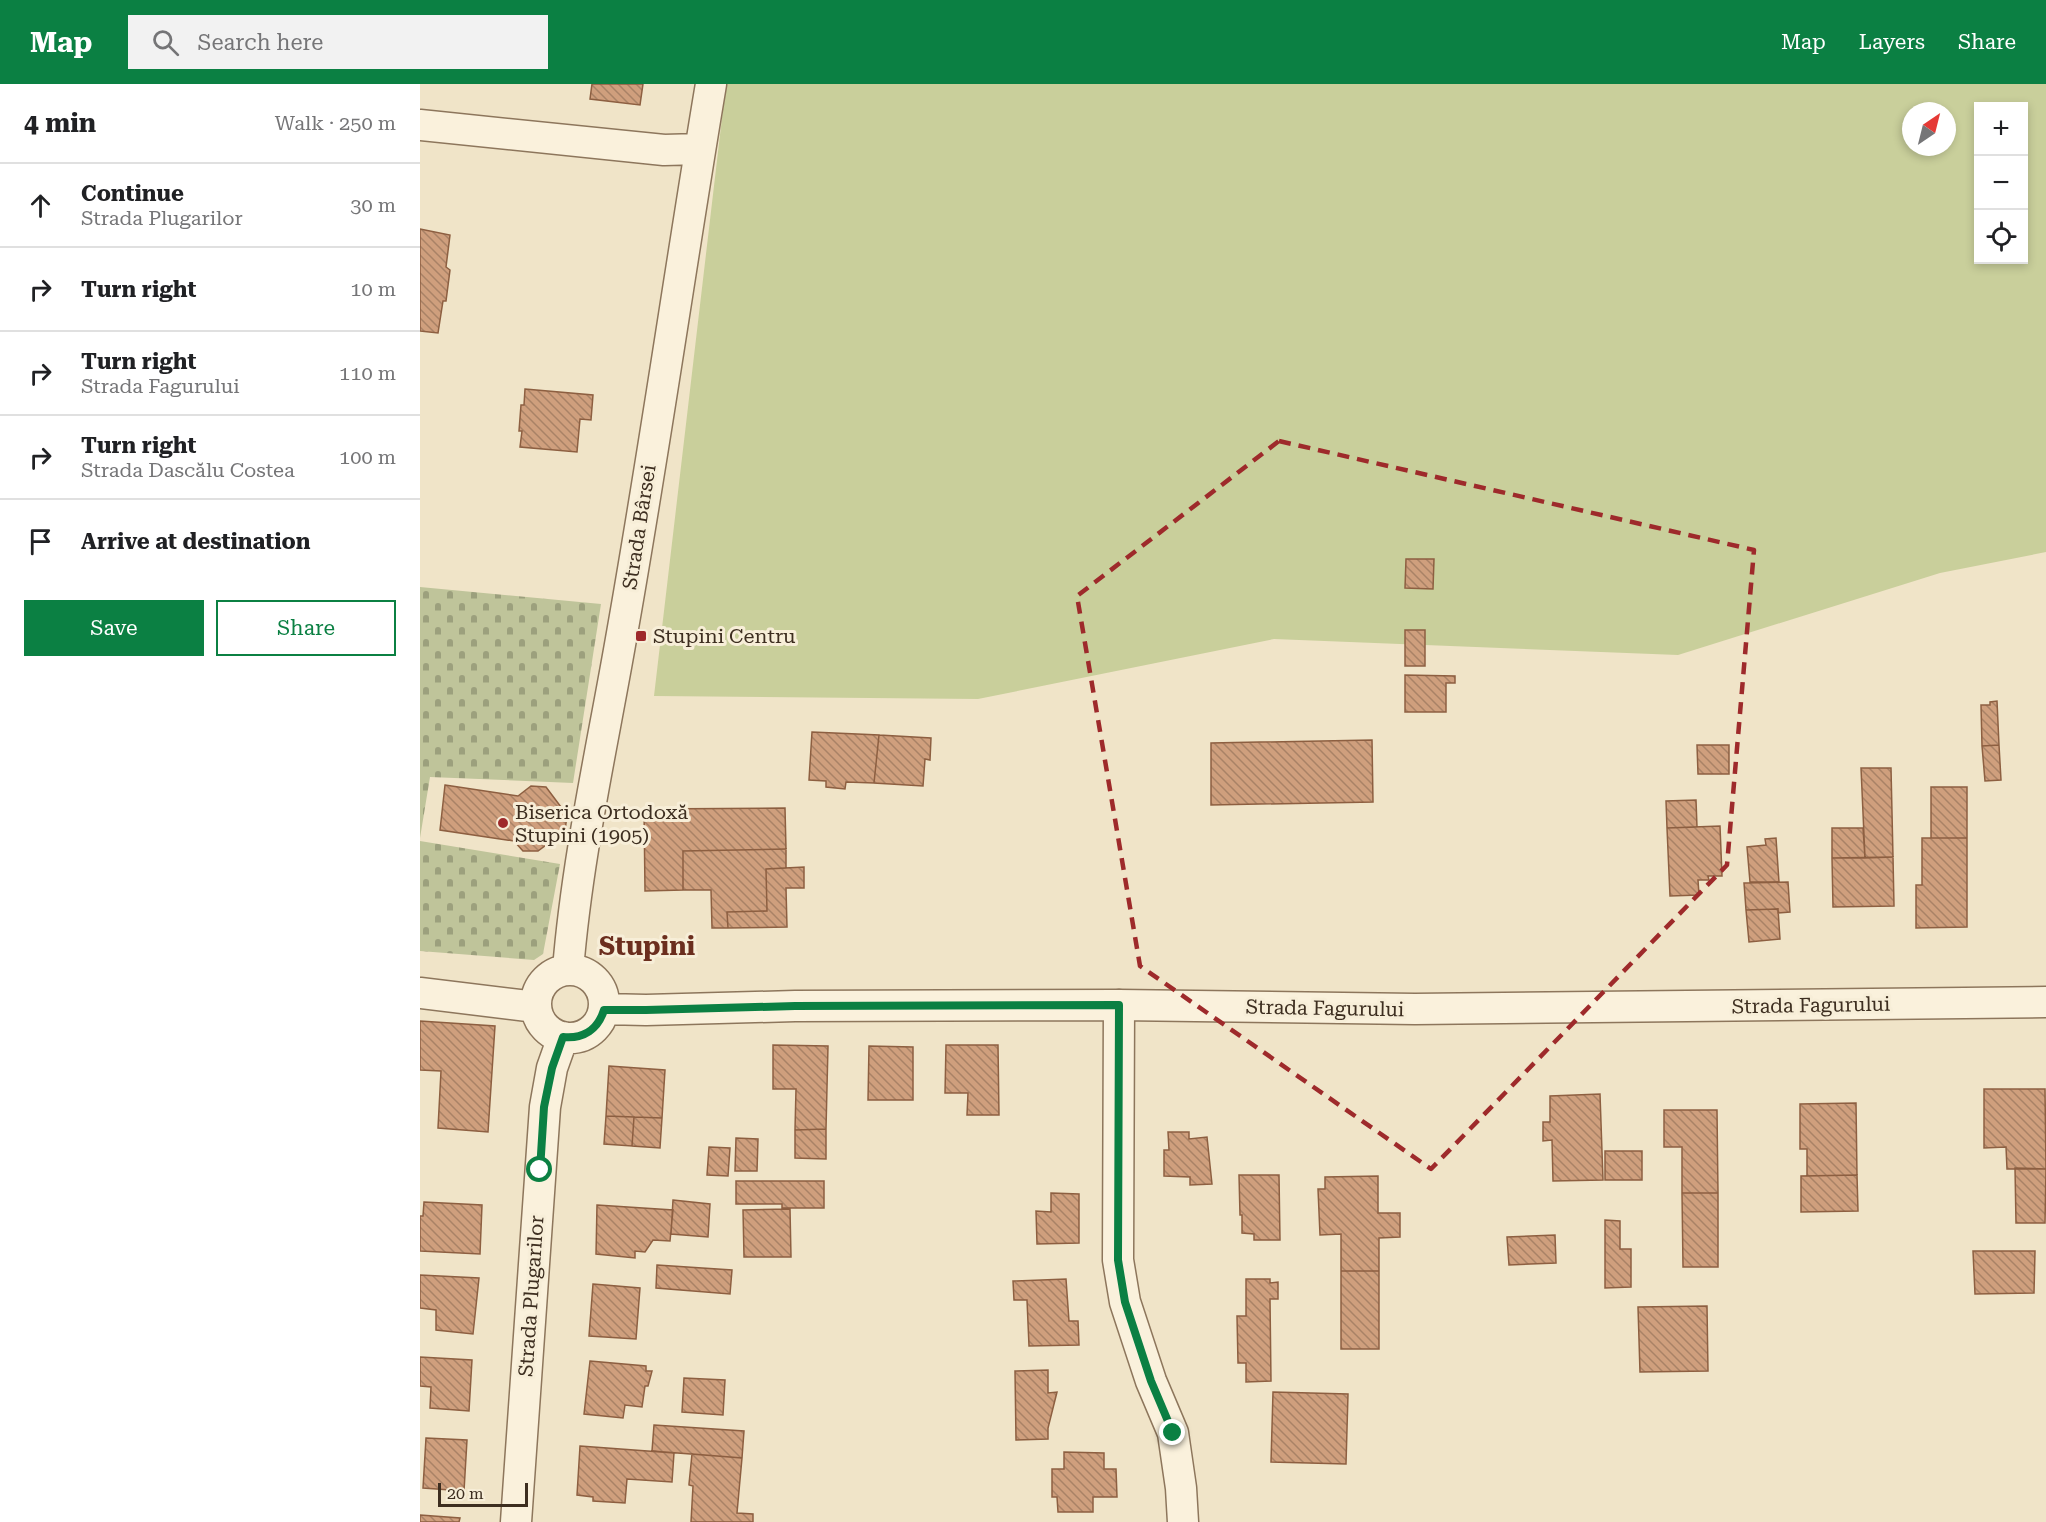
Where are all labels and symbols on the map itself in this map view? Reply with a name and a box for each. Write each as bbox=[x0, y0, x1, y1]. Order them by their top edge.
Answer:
north arrow bbox=[1902, 102, 1956, 156]
street label: Strada Bârsei bbox=[617, 463, 661, 591]
place label: Stupini Centru bbox=[653, 624, 796, 648]
marker: Stupini Centru bbox=[634, 629, 648, 643]
place label: Biserica Ortodoxă Stupini (1905) bbox=[515, 800, 688, 847]
marker: Biserica Ortodoxă Stupini (1905) bbox=[496, 816, 510, 830]
district label: Stupini bbox=[599, 931, 696, 961]
street label: Strada Fagurului bbox=[1731, 992, 1891, 1018]
street label: Strada Fagurului bbox=[1245, 995, 1405, 1021]
route start bbox=[526, 1156, 552, 1182]
street label: Strada Plugarilor bbox=[513, 1214, 549, 1378]
route end bbox=[1159, 1419, 1185, 1445]
scale bar bbox=[438, 1480, 528, 1508]

